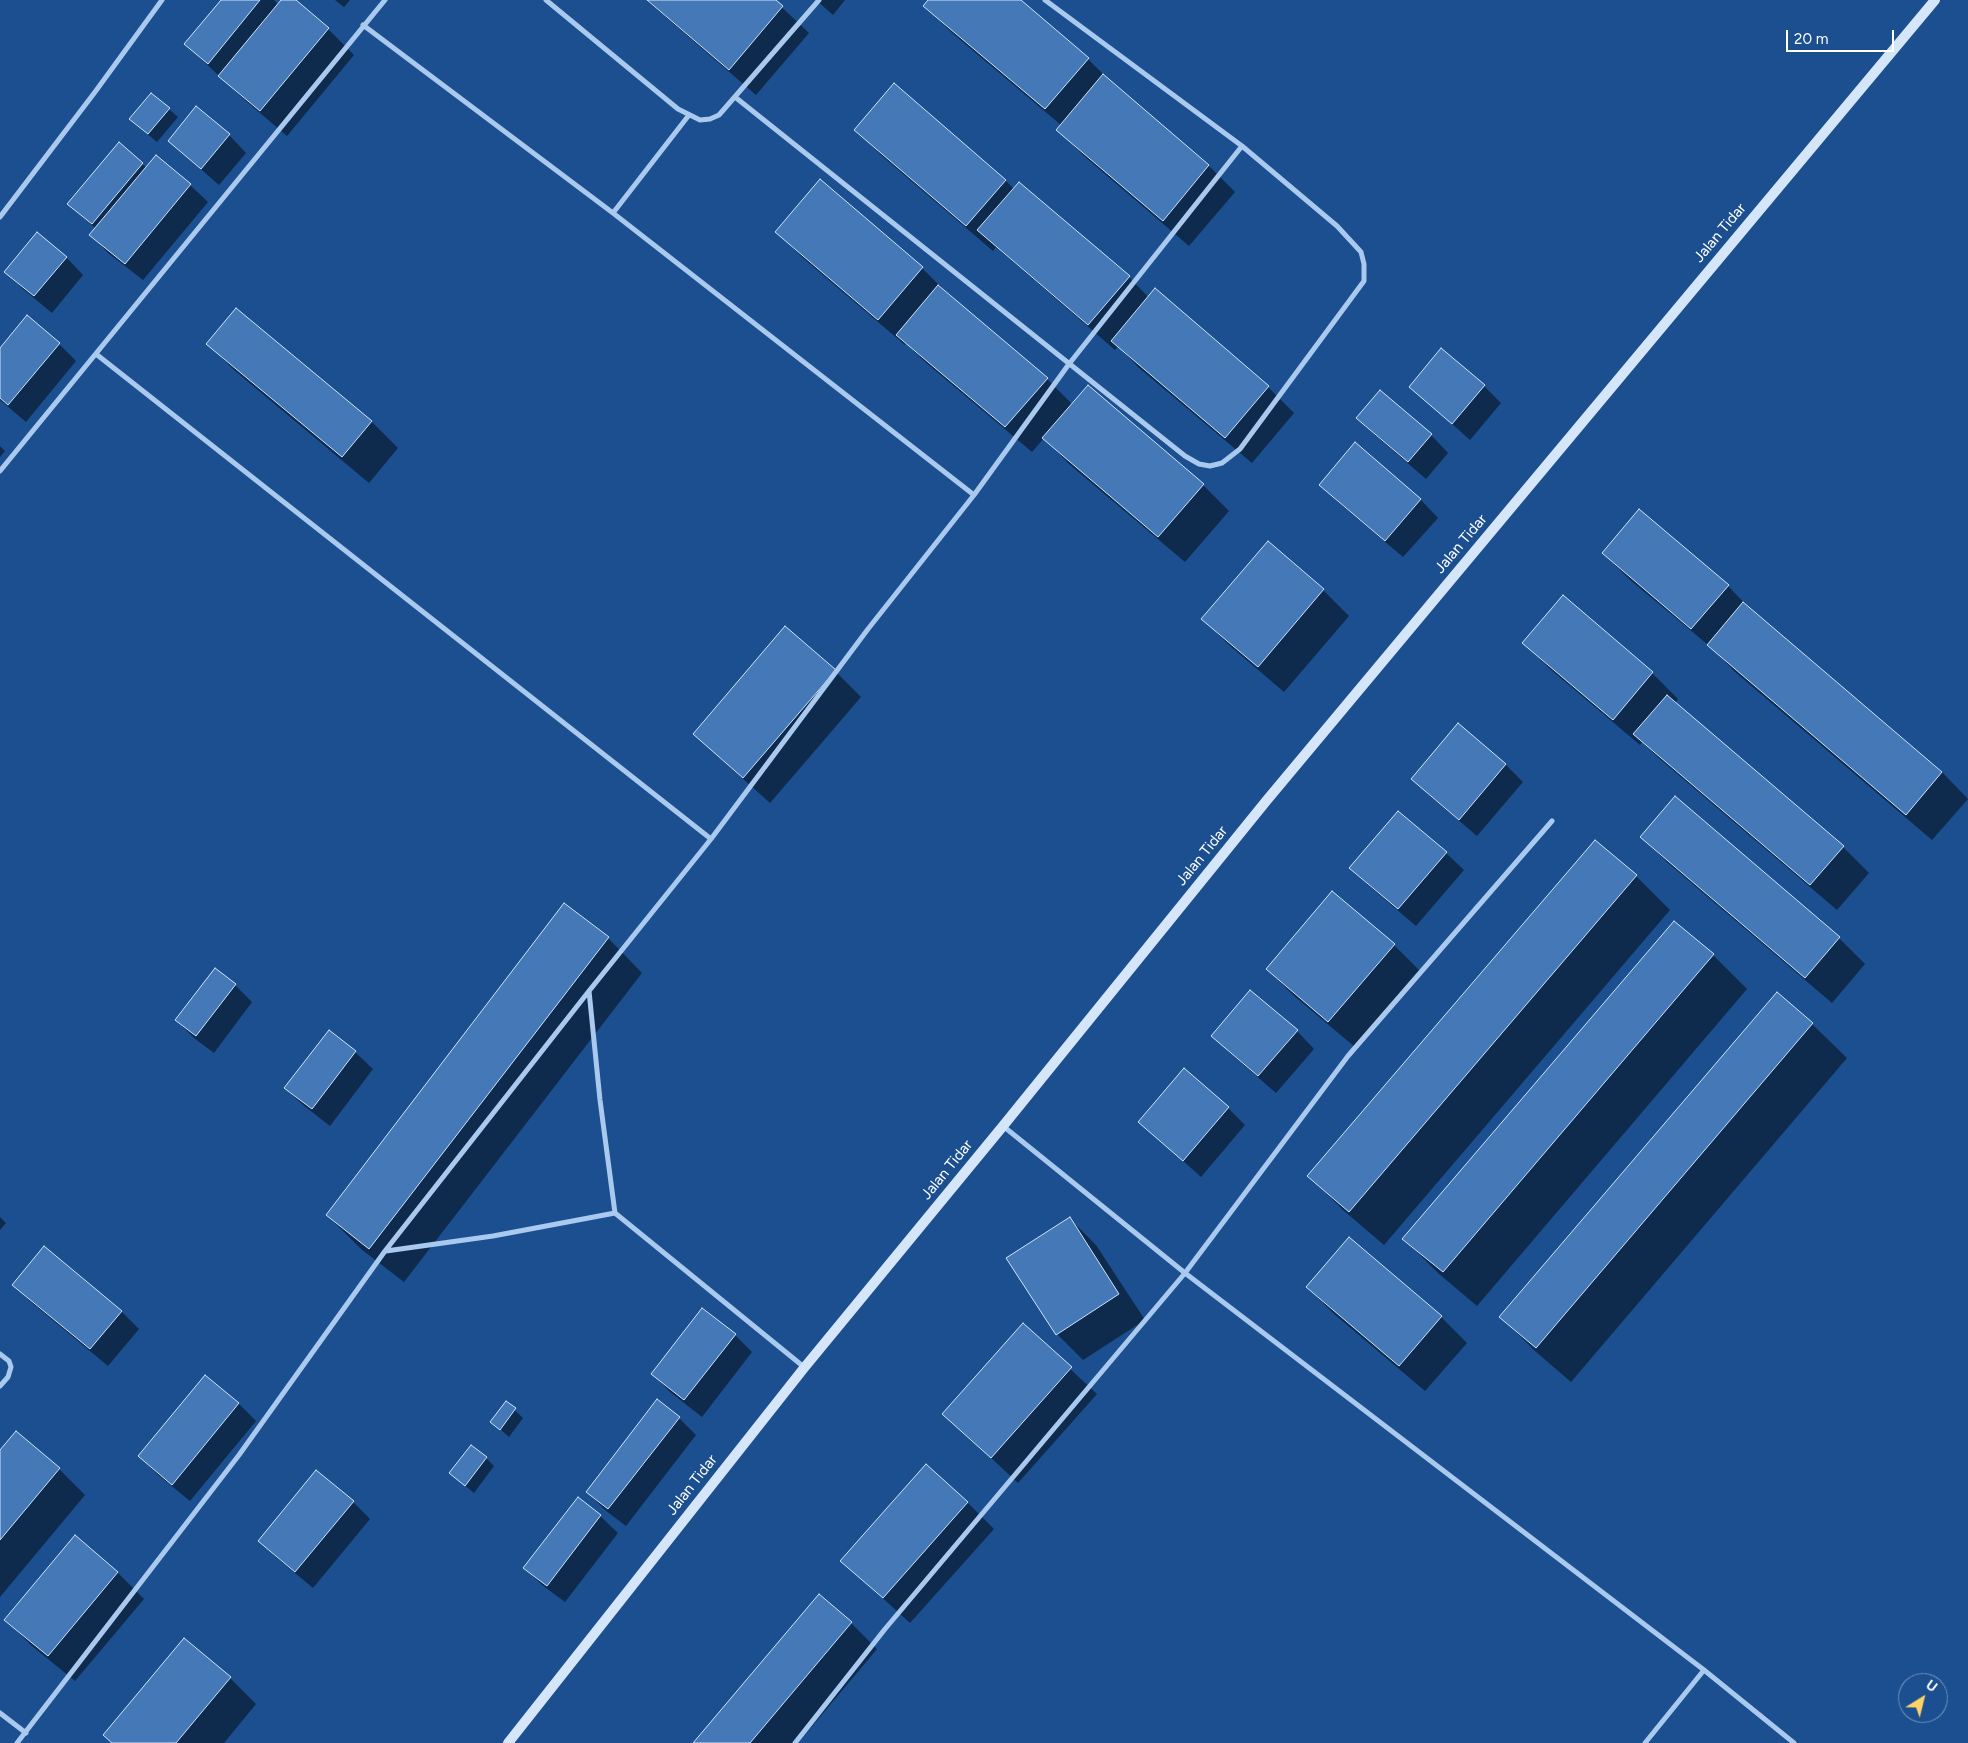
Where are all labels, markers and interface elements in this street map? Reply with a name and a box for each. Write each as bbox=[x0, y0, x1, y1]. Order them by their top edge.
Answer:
scale bar bbox=[1788, 20, 1896, 52]
text: 20 m bbox=[1794, 30, 1828, 48]
street label: Jalan Tidar bbox=[1690, 200, 1750, 266]
street label: Jalan Tidar bbox=[1431, 511, 1491, 577]
street label: Jalan Tidar bbox=[1172, 822, 1232, 890]
street label: Jalan Tidar bbox=[917, 1136, 977, 1204]
street label: Jalan Tidar bbox=[663, 1451, 721, 1519]
north arrow bbox=[1898, 1673, 1948, 1723]
text: U bbox=[1923, 1676, 1941, 1696]

